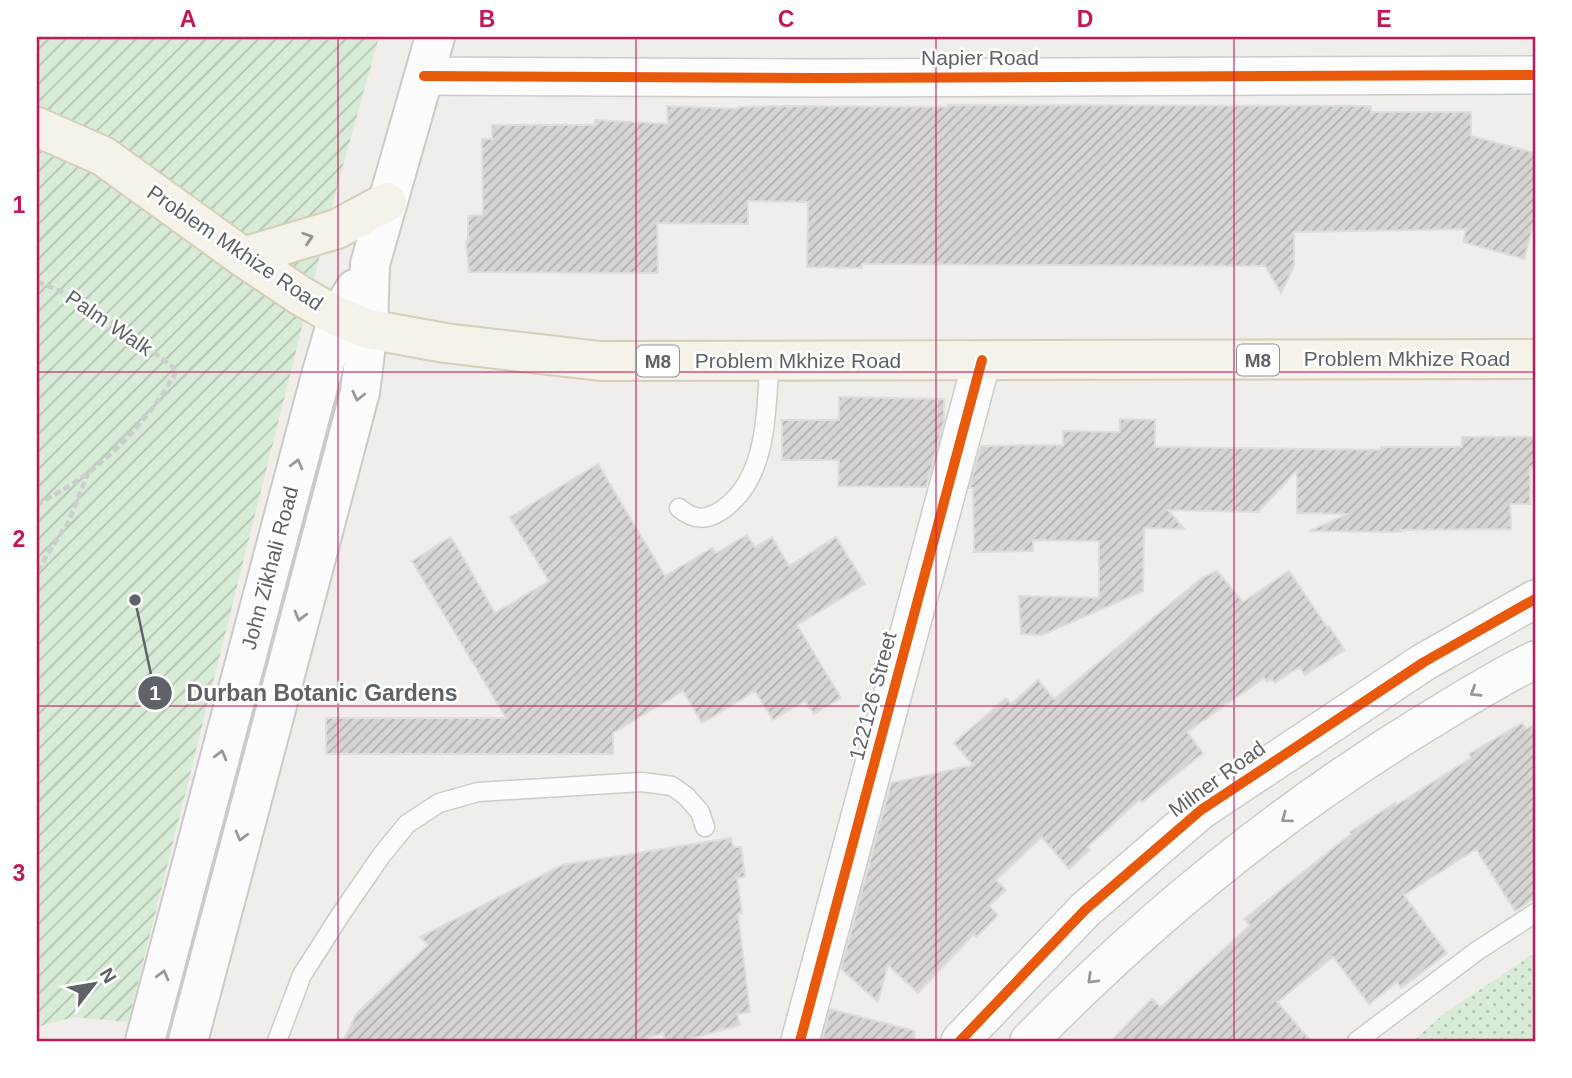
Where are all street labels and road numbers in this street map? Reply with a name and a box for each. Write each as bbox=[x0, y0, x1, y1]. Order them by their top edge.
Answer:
street label: Napier Road bbox=[921, 46, 1039, 69]
street label: Problem Mkhize Road bbox=[143, 180, 327, 315]
street label: Palm Walk bbox=[62, 285, 157, 360]
road number: M8 bbox=[1237, 344, 1279, 376]
road number: M8 bbox=[637, 346, 679, 376]
street label: Problem Mkhize Road bbox=[1304, 347, 1510, 370]
street label: Problem Mkhize Road bbox=[695, 349, 901, 372]
street label: John Zikhali Road bbox=[237, 484, 302, 652]
street label: 122126 Street bbox=[844, 629, 901, 763]
street label: Milner Road bbox=[1164, 736, 1269, 821]

